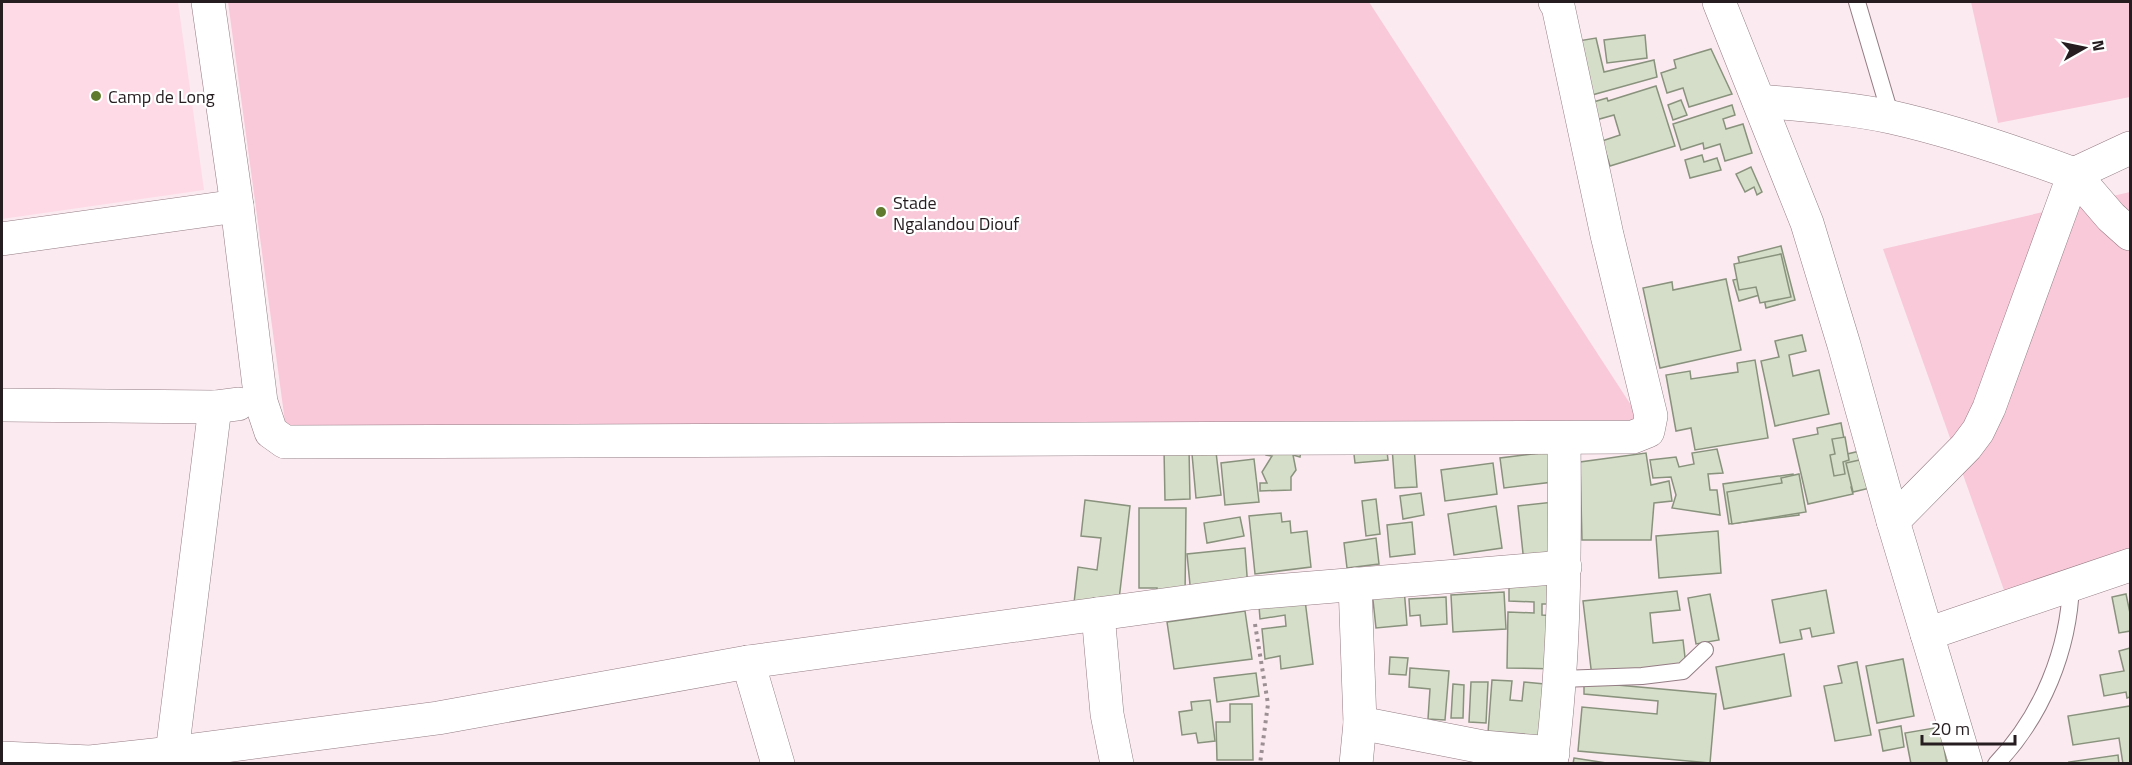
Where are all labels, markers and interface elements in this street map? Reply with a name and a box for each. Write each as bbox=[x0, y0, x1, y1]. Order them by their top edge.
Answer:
north arrow bbox=[2054, 18, 2114, 78]
text: N bbox=[2086, 38, 2112, 53]
place label: Camp de Long bbox=[108, 83, 215, 110]
marker: Camp de Long bbox=[89, 89, 103, 103]
place label: Stade Ngalandou Diouf bbox=[893, 189, 1019, 237]
marker: Stade Ngalandou Diouf bbox=[874, 205, 888, 219]
scale bar bbox=[1922, 708, 2015, 746]
text: 20 m bbox=[1931, 715, 1970, 742]

